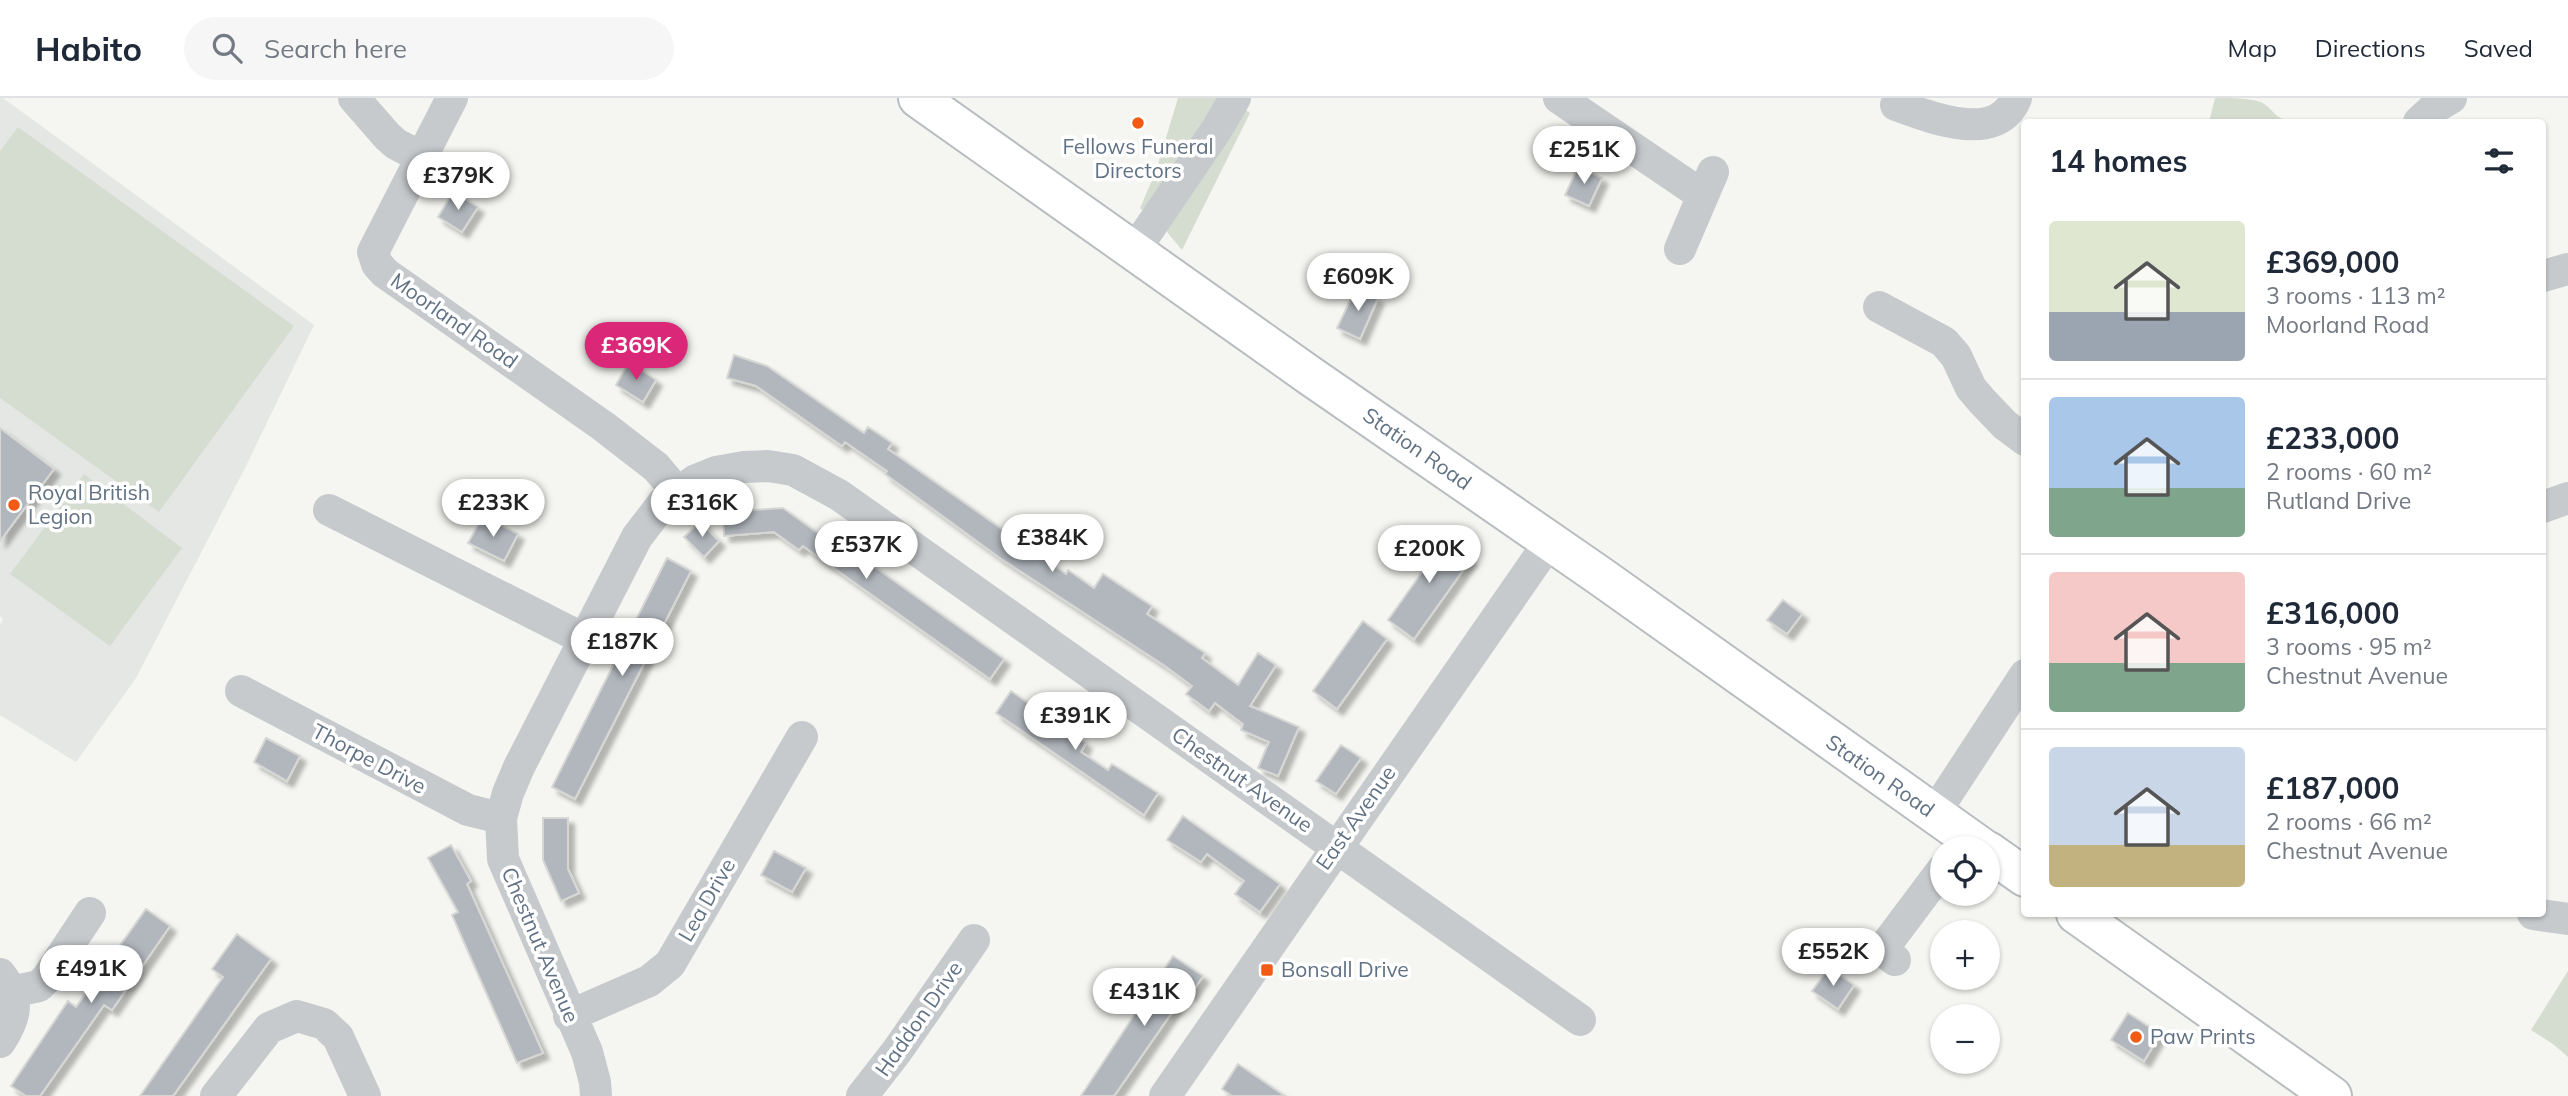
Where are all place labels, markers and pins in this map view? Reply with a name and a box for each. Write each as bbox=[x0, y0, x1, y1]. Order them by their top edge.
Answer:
marker: Fellows Funeral Directors bbox=[1130, 115, 1146, 131]
pin: £251K bbox=[1535, 126, 1633, 186]
place label: Fellows Funeral Directors bbox=[1062, 133, 1214, 183]
pin: £379K bbox=[409, 152, 507, 212]
pin: £609K bbox=[1309, 254, 1407, 313]
pin: £369K bbox=[587, 322, 685, 382]
place label: Royal British Legion bbox=[28, 479, 150, 529]
pin: £233K bbox=[444, 480, 542, 539]
pin: £316K bbox=[653, 480, 751, 539]
marker: Royal British Legion bbox=[6, 497, 22, 513]
pin: £384K bbox=[1003, 514, 1101, 574]
pin: £537K bbox=[817, 522, 915, 581]
pin: £200K bbox=[1380, 526, 1478, 585]
pin: £187K bbox=[573, 618, 671, 678]
pin: £391K bbox=[1026, 692, 1124, 752]
pin: £552K bbox=[1784, 928, 1882, 988]
pin: £491K bbox=[42, 946, 140, 1005]
place label: Bonsall Drive bbox=[1281, 956, 1409, 982]
marker: Bonsall Drive bbox=[1259, 962, 1275, 978]
pin: £431K bbox=[1095, 968, 1193, 1028]
place label: Paw Prints bbox=[2150, 1023, 2256, 1049]
marker: Paw Prints bbox=[2128, 1029, 2144, 1045]

